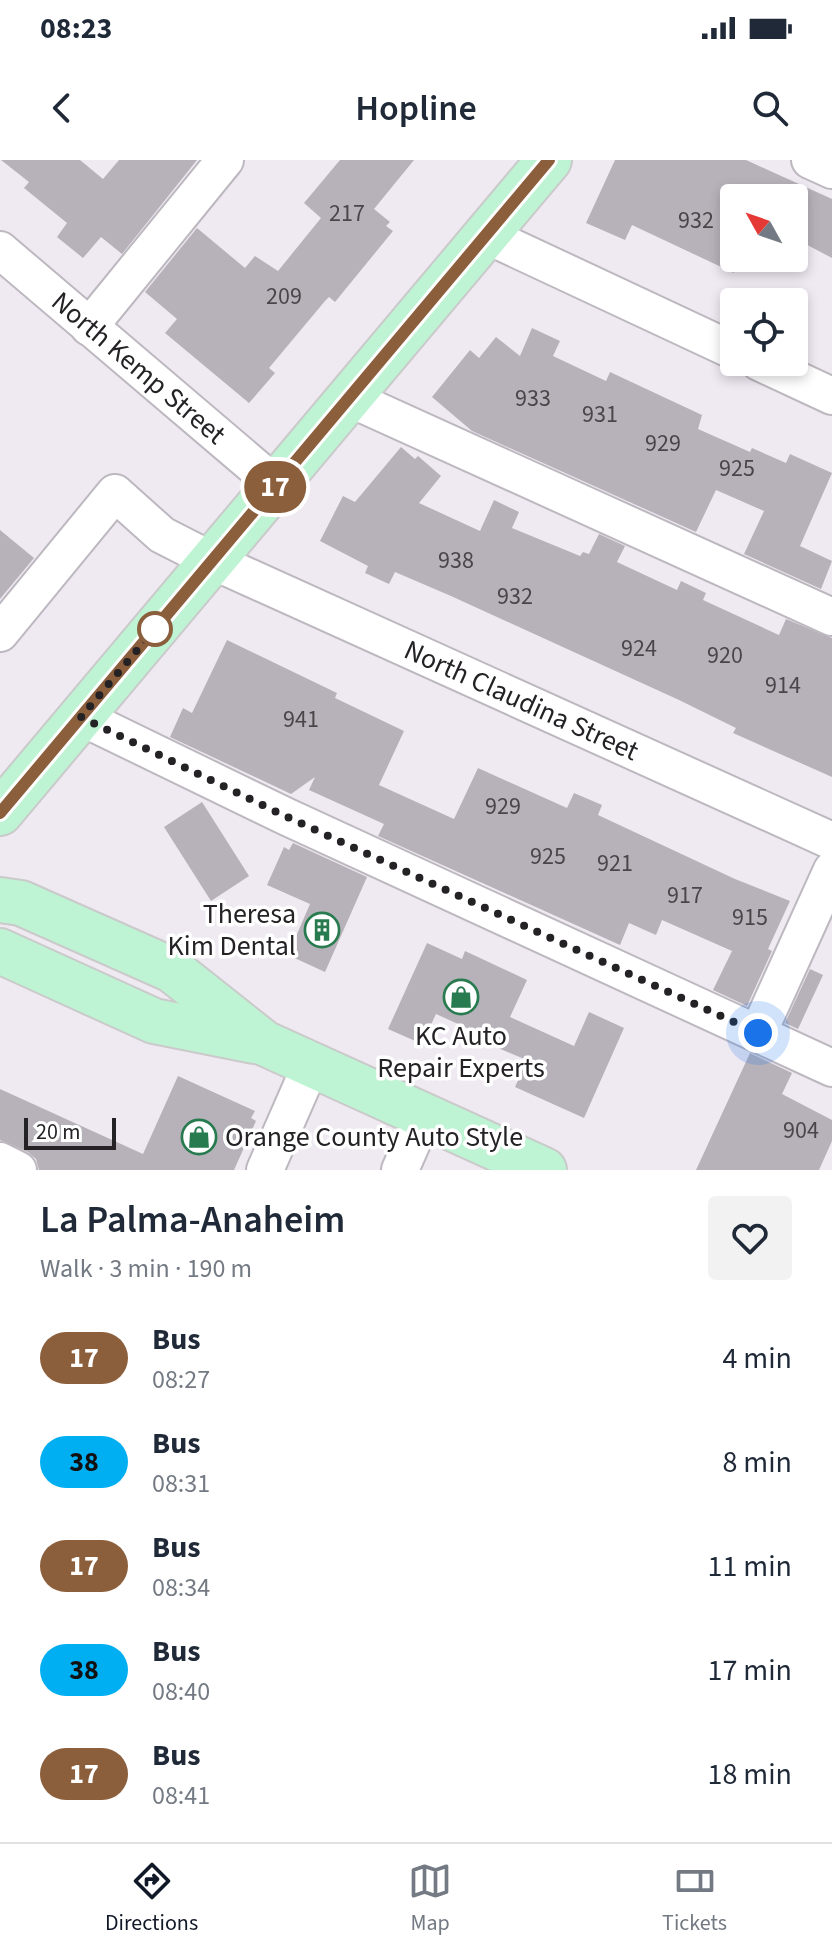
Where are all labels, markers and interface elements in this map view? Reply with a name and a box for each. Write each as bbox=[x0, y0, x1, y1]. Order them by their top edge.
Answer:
text: 08:23 bbox=[40, 7, 112, 50]
text: Hopline bbox=[355, 83, 477, 134]
icon: back bbox=[40, 86, 84, 130]
icon: search bbox=[748, 86, 792, 130]
north arrow bbox=[720, 184, 808, 272]
map controls bbox=[720, 184, 808, 376]
house number: 217 bbox=[329, 196, 365, 231]
house number: 932 bbox=[678, 203, 714, 238]
house number: 209 bbox=[266, 279, 302, 314]
street label: North Kemp Street bbox=[43, 282, 235, 454]
button: locate bbox=[720, 288, 808, 376]
house number: 933 bbox=[515, 381, 551, 416]
house number: 931 bbox=[582, 397, 618, 432]
house number: 929 bbox=[645, 426, 681, 461]
house number: 925 bbox=[719, 451, 755, 486]
line badge: 17 bbox=[239, 461, 311, 513]
text: 17 bbox=[260, 467, 290, 507]
house number: 938 bbox=[438, 543, 474, 578]
house number: 932 bbox=[497, 579, 533, 614]
unlabelled marker bbox=[138, 612, 172, 646]
street label: North Claudina Street bbox=[398, 630, 646, 771]
house number: 924 bbox=[621, 631, 657, 666]
house number: 920 bbox=[707, 638, 743, 673]
house number: 914 bbox=[765, 668, 801, 703]
house number: 941 bbox=[283, 702, 319, 737]
house number: 929 bbox=[485, 789, 521, 824]
house number: 925 bbox=[530, 839, 566, 874]
house number: 921 bbox=[597, 846, 633, 881]
house number: 917 bbox=[667, 878, 703, 913]
place label: Theresa Kim Dental bbox=[168, 894, 296, 966]
house number: 915 bbox=[732, 900, 768, 935]
building icon: Theresa Kim Dental bbox=[303, 911, 341, 949]
shop icon: KC Auto Repair Experts bbox=[442, 978, 480, 1016]
your location bbox=[738, 1013, 778, 1053]
place label: KC Auto Repair Experts bbox=[377, 1016, 545, 1088]
house number: 904 bbox=[783, 1113, 819, 1148]
scale bar bbox=[24, 1114, 116, 1150]
text: 20 m bbox=[36, 1116, 81, 1148]
place label: Orange County Auto Style bbox=[225, 1117, 523, 1157]
shop icon: Orange County Auto Style bbox=[180, 1118, 218, 1156]
text: La Palma-Anaheim bbox=[40, 1193, 345, 1247]
button: heart bbox=[708, 1196, 792, 1280]
text: Walk · 3 min · 190 m bbox=[40, 1250, 252, 1287]
text: Bus bbox=[152, 1318, 200, 1361]
text: 4 min bbox=[722, 1337, 792, 1380]
text: 17 bbox=[69, 1338, 99, 1378]
text: 08:27 bbox=[152, 1361, 210, 1398]
text: Bus bbox=[152, 1422, 200, 1465]
text: 8 min bbox=[722, 1441, 792, 1484]
text: 38 bbox=[69, 1442, 99, 1482]
text: 08:31 bbox=[152, 1465, 210, 1502]
text: Bus bbox=[152, 1526, 200, 1569]
text: 11 min bbox=[708, 1545, 792, 1588]
text: 17 bbox=[69, 1546, 99, 1586]
text: 08:34 bbox=[152, 1569, 210, 1606]
text: Bus bbox=[152, 1630, 200, 1673]
text: 17 min bbox=[708, 1649, 792, 1692]
text: 38 bbox=[69, 1650, 99, 1690]
text: 08:40 bbox=[152, 1673, 210, 1710]
text: Bus bbox=[152, 1734, 200, 1777]
text: 18 min bbox=[708, 1753, 792, 1796]
text: 17 bbox=[69, 1754, 99, 1794]
text: 08:41 bbox=[152, 1777, 210, 1814]
tab: Directions bbox=[105, 1859, 198, 1939]
tab: Map bbox=[408, 1859, 452, 1939]
tab: Tickets bbox=[662, 1859, 727, 1939]

